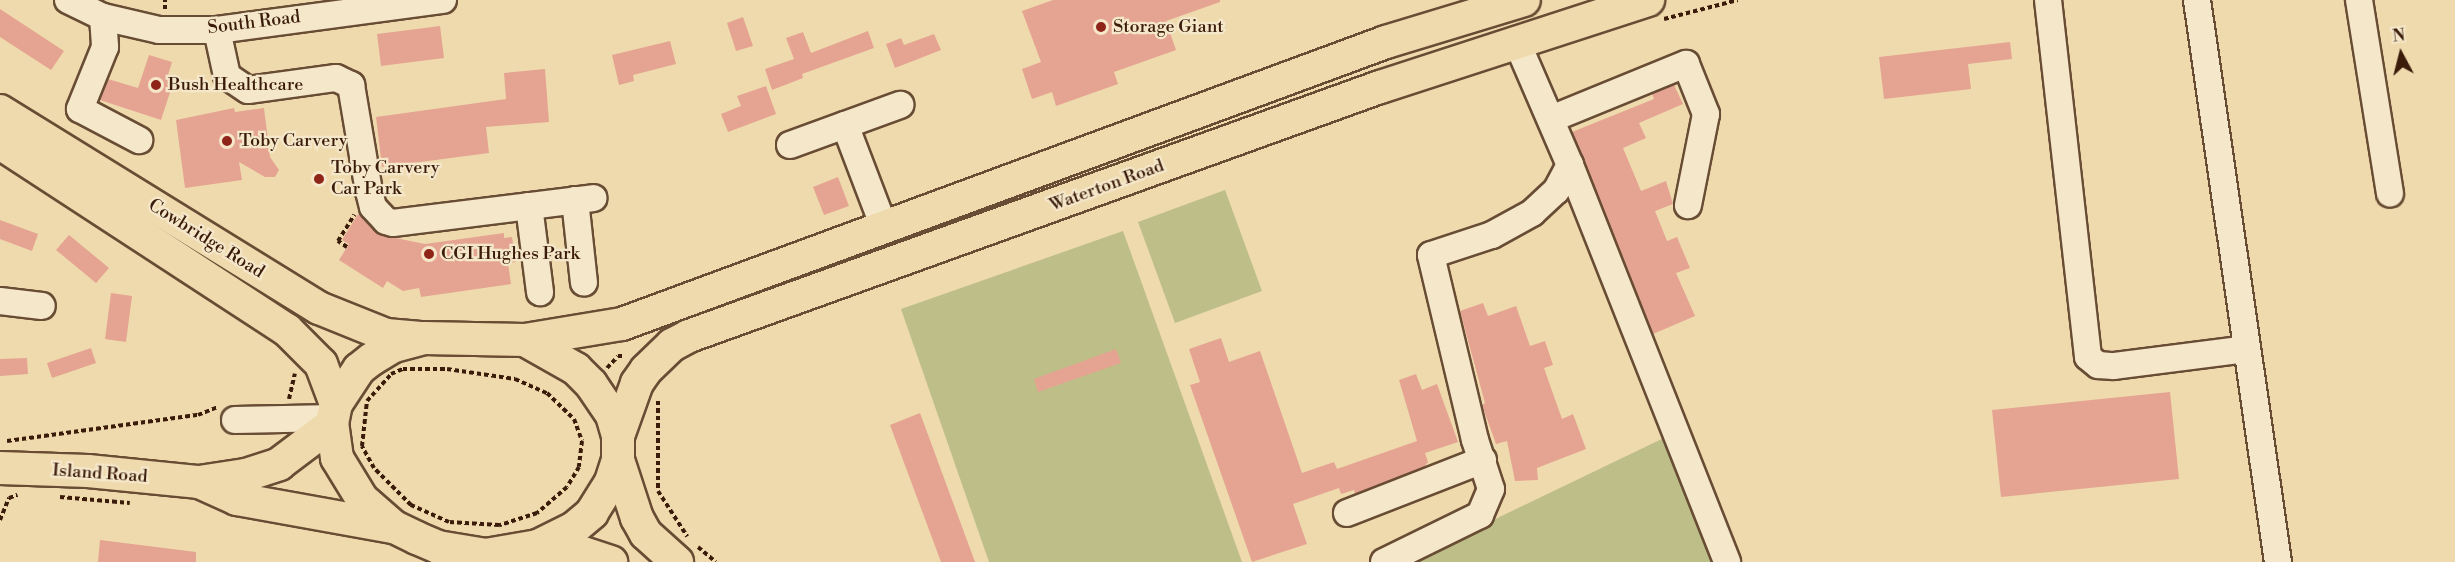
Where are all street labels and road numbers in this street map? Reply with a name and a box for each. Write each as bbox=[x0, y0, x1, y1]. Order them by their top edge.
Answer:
street label: South Road bbox=[206, 7, 302, 39]
street label: Waterton Road bbox=[1047, 155, 1167, 217]
street label: Cowbridge Road bbox=[144, 195, 268, 283]
street label: Island Road bbox=[52, 460, 148, 488]

